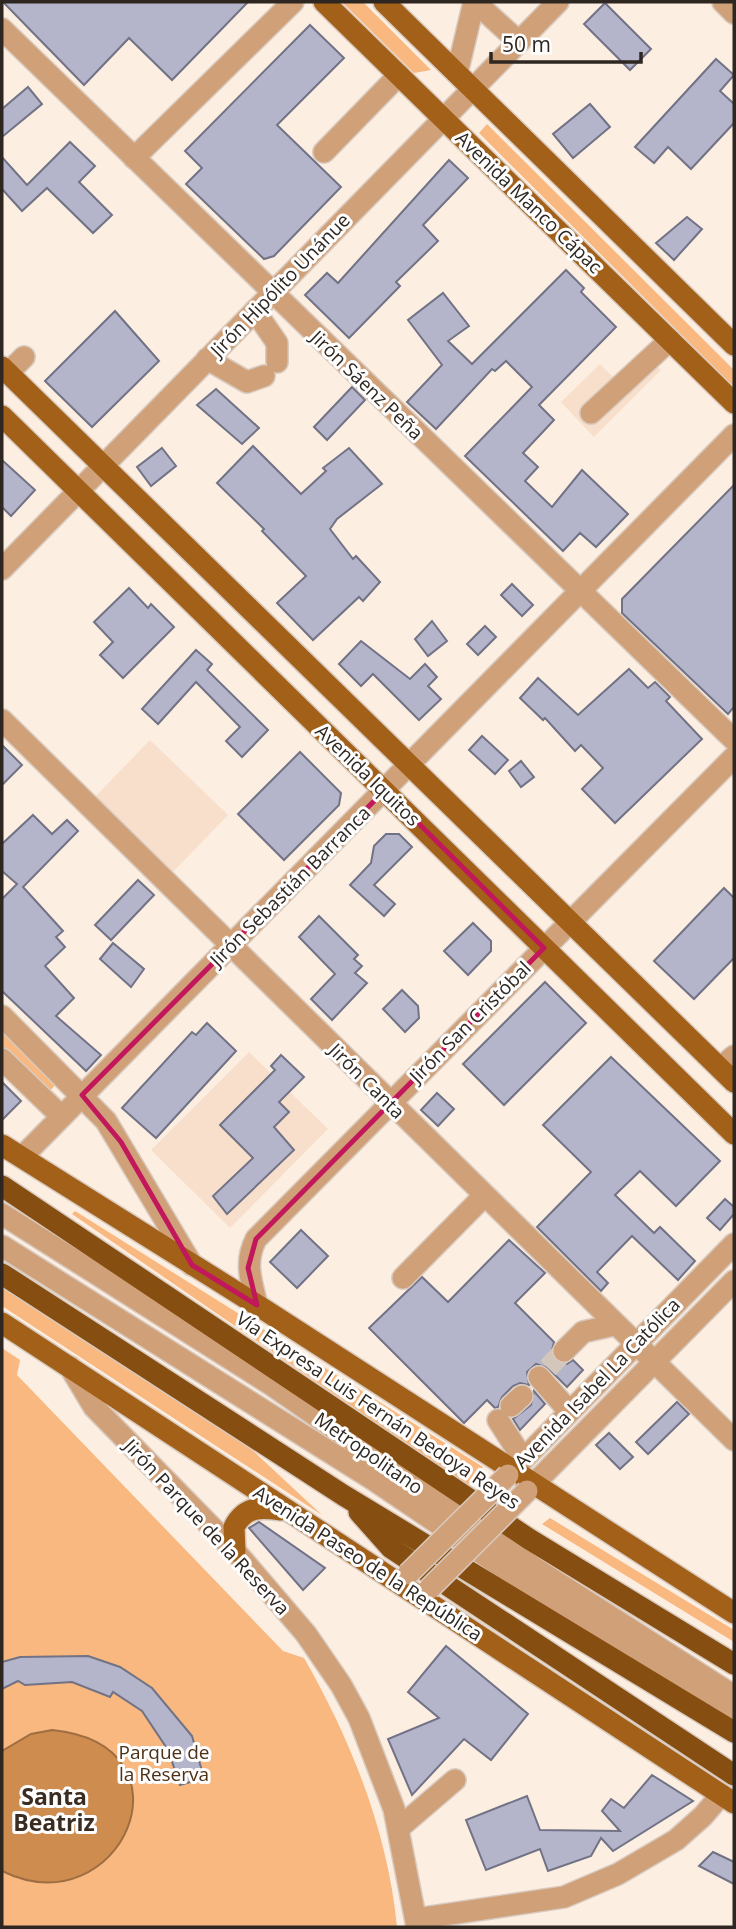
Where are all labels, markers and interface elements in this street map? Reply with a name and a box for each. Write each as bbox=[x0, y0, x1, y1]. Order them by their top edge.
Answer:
scale bar bbox=[491, 21, 642, 65]
text: 50 m bbox=[502, 30, 551, 58]
street label: Avenida Manco Cápac bbox=[450, 125, 608, 279]
street label: Jirón Hipólito Unánue bbox=[203, 208, 355, 364]
street label: Jirón Sáenz Peña bbox=[304, 323, 429, 445]
street label: Avenida Iquitos bbox=[310, 718, 426, 832]
street label: Jirón Sebastián Barranca bbox=[203, 800, 376, 973]
street label: Jirón San Cristóbal bbox=[402, 956, 536, 1090]
street label: Jirón Canta bbox=[322, 1036, 411, 1125]
street label: Avenida Isabel La Católica bbox=[508, 1292, 686, 1474]
street label: Vía Expresa Luis Fernán Bedoya Reyes bbox=[231, 1305, 525, 1515]
street label: Metropolitano bbox=[310, 1406, 428, 1500]
street label: Jirón Parque de la Reserva bbox=[117, 1432, 296, 1621]
street label: Avenida Paseo de la República bbox=[249, 1479, 487, 1647]
park label: Parque de la Reserva bbox=[119, 1739, 209, 1787]
district label: Santa Beatriz bbox=[13, 1780, 95, 1838]

